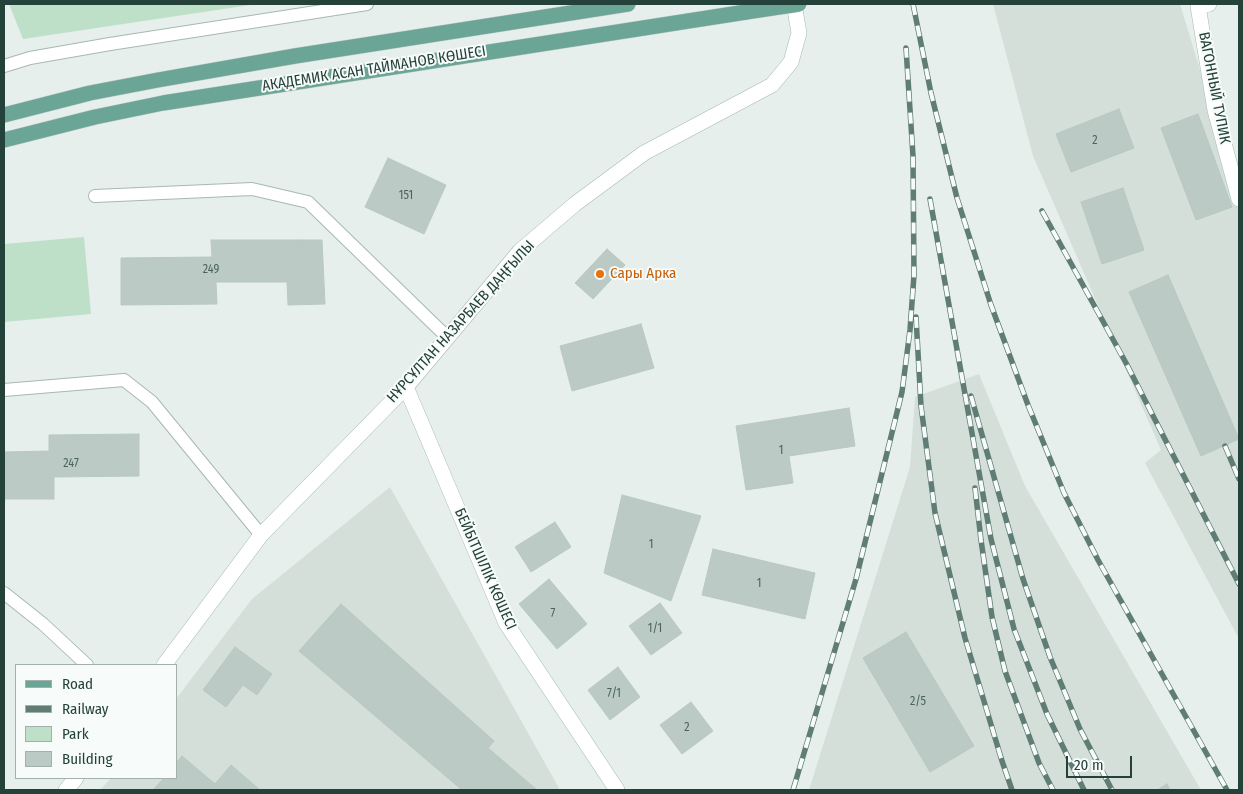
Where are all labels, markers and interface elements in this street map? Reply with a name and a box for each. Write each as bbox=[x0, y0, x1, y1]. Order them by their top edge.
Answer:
street label: ВАГОННЫЙ ТУПИК bbox=[1194, 30, 1234, 146]
street label: АКАДЕМИК АСАН ТАЙМАНОВ КӨШЕСІ bbox=[261, 42, 487, 96]
house number: 2 bbox=[1092, 134, 1098, 148]
house number: 151 bbox=[399, 189, 413, 203]
street label: НҰРСҰЛТАН НАЗАРБАЕВ ДАҢҒЫЛЫ bbox=[383, 237, 539, 407]
house number: 249 bbox=[203, 263, 219, 277]
place label: Сары Арка bbox=[610, 265, 676, 283]
marker: Сары Арка bbox=[594, 268, 606, 280]
house number: 1 bbox=[779, 444, 783, 458]
house number: 247 bbox=[63, 457, 79, 471]
street label: БЕЙБІТШІЛІК КӨШЕСІ bbox=[450, 505, 520, 633]
house number: 1 bbox=[649, 538, 653, 552]
house number: 1 bbox=[757, 577, 761, 591]
house number: 7 bbox=[551, 607, 555, 621]
house number: 1/1 bbox=[648, 622, 662, 636]
legend bbox=[15, 664, 178, 779]
text: Road bbox=[62, 675, 93, 693]
house number: 7/1 bbox=[607, 687, 621, 701]
house number: 2/5 bbox=[910, 695, 926, 709]
text: Railway bbox=[62, 700, 109, 718]
house number: 2 bbox=[684, 721, 690, 735]
text: Park bbox=[62, 725, 89, 743]
scale bar bbox=[1068, 746, 1134, 778]
text: Building bbox=[62, 750, 113, 768]
text: 20 m bbox=[1074, 756, 1104, 774]

